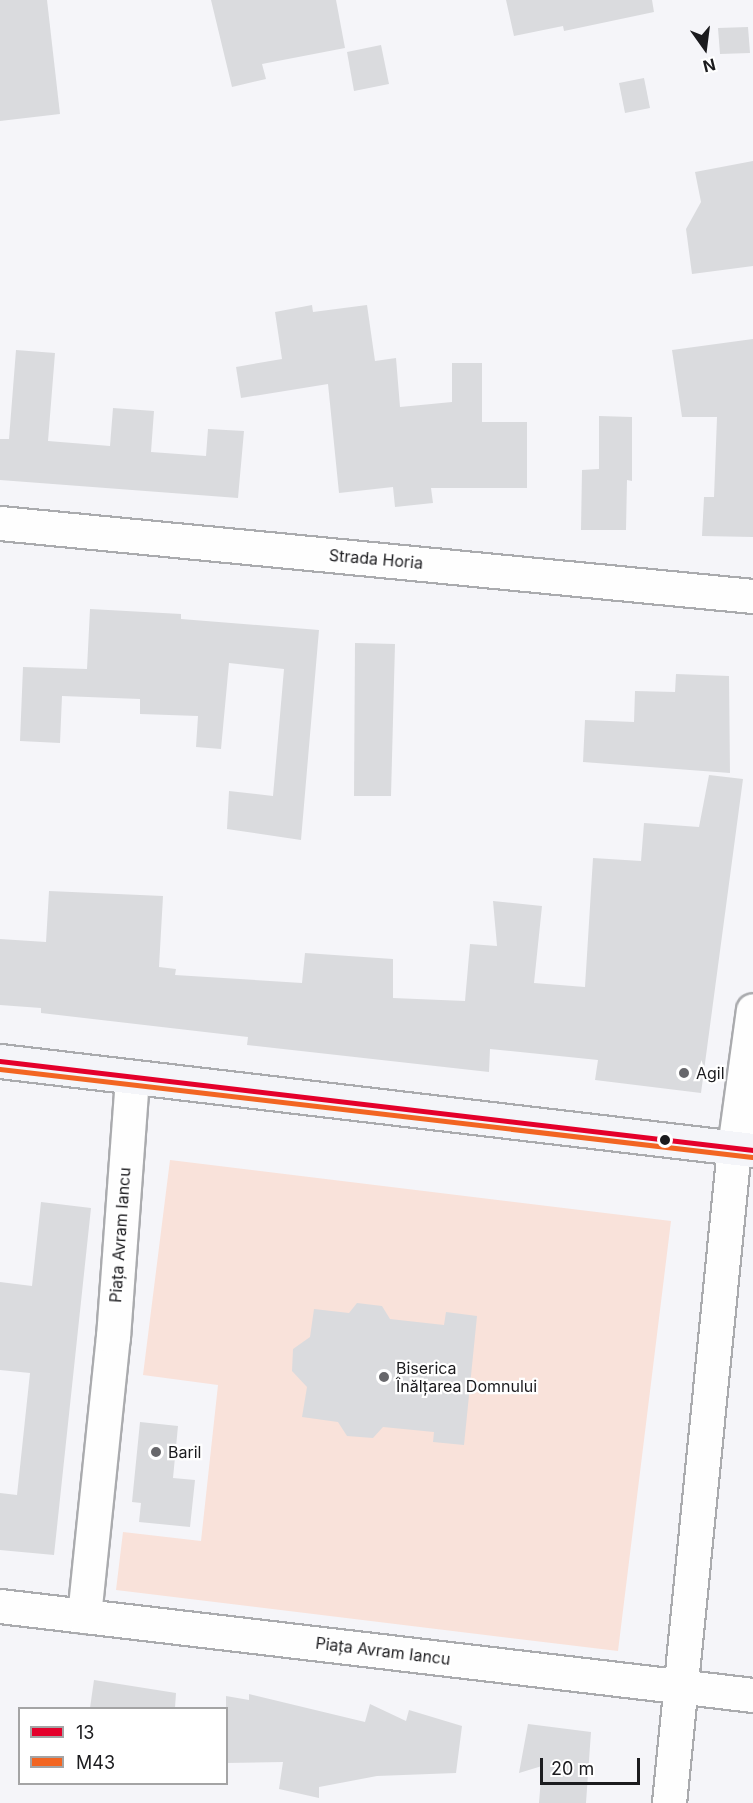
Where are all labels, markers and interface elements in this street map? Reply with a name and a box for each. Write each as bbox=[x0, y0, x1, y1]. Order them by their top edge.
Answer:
north arrow bbox=[675, 18, 735, 78]
text: N bbox=[701, 54, 718, 77]
street label: Strada Horia bbox=[328, 545, 424, 573]
place label: Agil bbox=[696, 1063, 725, 1083]
marker: Agil bbox=[677, 1066, 691, 1080]
unlabelled marker bbox=[659, 1134, 671, 1146]
street label: Piața Avram Iancu bbox=[106, 1167, 134, 1303]
place label: Biserica Înălțarea Domnului bbox=[396, 1358, 537, 1396]
marker: Biserica Înălțarea Domnului bbox=[377, 1370, 391, 1384]
place label: Baril bbox=[168, 1442, 201, 1462]
marker: Baril bbox=[149, 1445, 163, 1459]
street label: Piața Avram Iancu bbox=[314, 1633, 452, 1669]
legend bbox=[18, 1707, 228, 1785]
text: 13 bbox=[76, 1722, 94, 1743]
scale bar bbox=[543, 1746, 644, 1784]
text: M43 bbox=[76, 1752, 115, 1773]
text: 20 m bbox=[551, 1758, 594, 1779]

